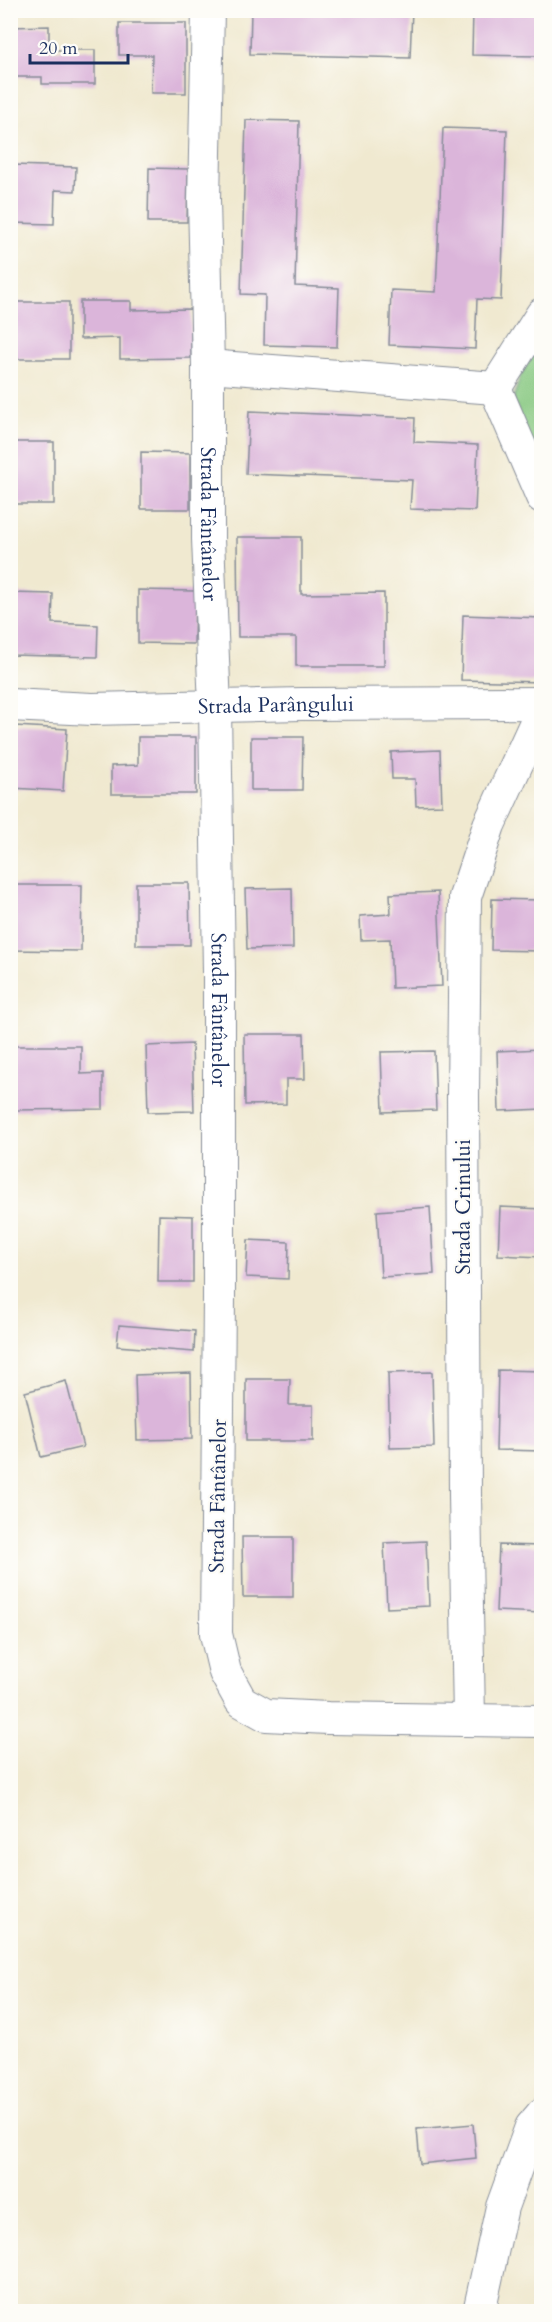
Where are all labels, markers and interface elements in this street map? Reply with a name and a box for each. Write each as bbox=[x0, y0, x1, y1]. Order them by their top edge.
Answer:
scale bar bbox=[30, 27, 128, 65]
text: 20 m bbox=[39, 36, 78, 61]
street label: Strada Fântânelor bbox=[194, 447, 225, 602]
street label: Strada Parângului bbox=[197, 689, 354, 721]
street label: Strada Fântânelor bbox=[204, 932, 234, 1087]
street label: Strada Crinului bbox=[449, 1139, 478, 1275]
street label: Strada Fântânelor bbox=[202, 1418, 234, 1573]

